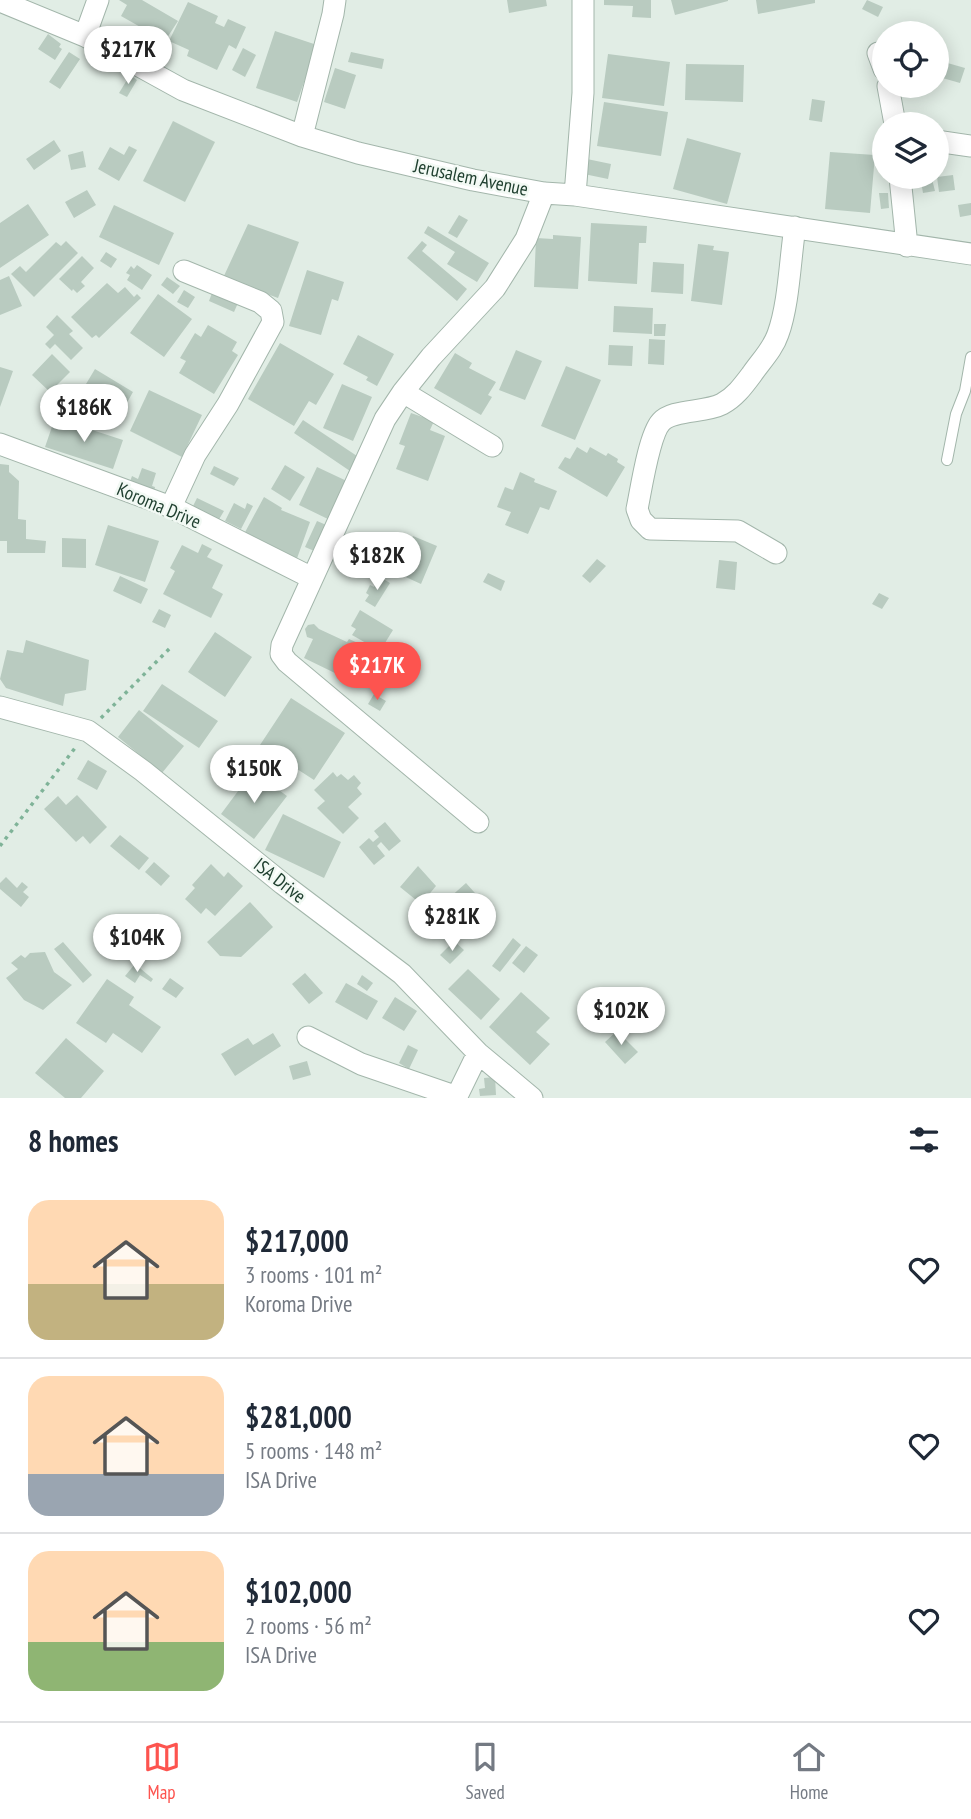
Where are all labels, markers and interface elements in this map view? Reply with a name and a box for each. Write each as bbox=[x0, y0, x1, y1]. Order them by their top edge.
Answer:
map controls bbox=[872, 21, 949, 189]
button: locate bbox=[872, 21, 949, 98]
pin: $217K bbox=[79, 27, 177, 86]
text: $217K bbox=[100, 34, 156, 63]
button: layers bbox=[872, 112, 949, 189]
street label: Jerusalem Avenue bbox=[411, 153, 530, 201]
pin: $186K bbox=[35, 384, 133, 444]
text: $186K bbox=[56, 392, 112, 421]
street label: Koroma Drive bbox=[113, 477, 205, 533]
pin: $182K bbox=[328, 532, 426, 592]
text: $182K bbox=[349, 540, 405, 569]
pin: $217K bbox=[328, 642, 426, 702]
text: $217K bbox=[349, 650, 405, 679]
pin: $150K bbox=[205, 746, 303, 805]
text: $150K bbox=[226, 753, 282, 782]
street label: ISA Drive bbox=[249, 852, 311, 908]
pin: $281K bbox=[403, 894, 501, 953]
text: $281K bbox=[424, 901, 480, 930]
pin: $104K bbox=[88, 914, 186, 974]
text: $104K bbox=[109, 922, 165, 951]
pin: $102K bbox=[572, 988, 670, 1047]
text: $102K bbox=[593, 995, 649, 1024]
text: 8 homes bbox=[28, 1121, 119, 1160]
icon: filters bbox=[905, 1121, 943, 1159]
text: $217,000 bbox=[245, 1221, 349, 1260]
icon: home bbox=[84, 1228, 168, 1312]
icon: heart bbox=[905, 1251, 943, 1289]
text: 3 rooms · 101 m² bbox=[245, 1260, 382, 1289]
text: Koroma Drive bbox=[245, 1289, 352, 1318]
text: $281,000 bbox=[245, 1397, 352, 1436]
icon: home bbox=[84, 1404, 168, 1488]
icon: heart bbox=[905, 1427, 943, 1465]
text: 5 rooms · 148 m² bbox=[245, 1436, 382, 1465]
text: ISA Drive bbox=[245, 1465, 317, 1494]
text: $102,000 bbox=[245, 1572, 352, 1611]
icon: home bbox=[84, 1579, 168, 1663]
icon: heart bbox=[905, 1602, 943, 1640]
text: 2 rooms · 56 m² bbox=[245, 1611, 372, 1640]
text: ISA Drive bbox=[245, 1640, 317, 1669]
tab: Map bbox=[143, 1738, 181, 1804]
tab: Saved bbox=[466, 1738, 505, 1804]
tab: Home bbox=[790, 1738, 828, 1804]

